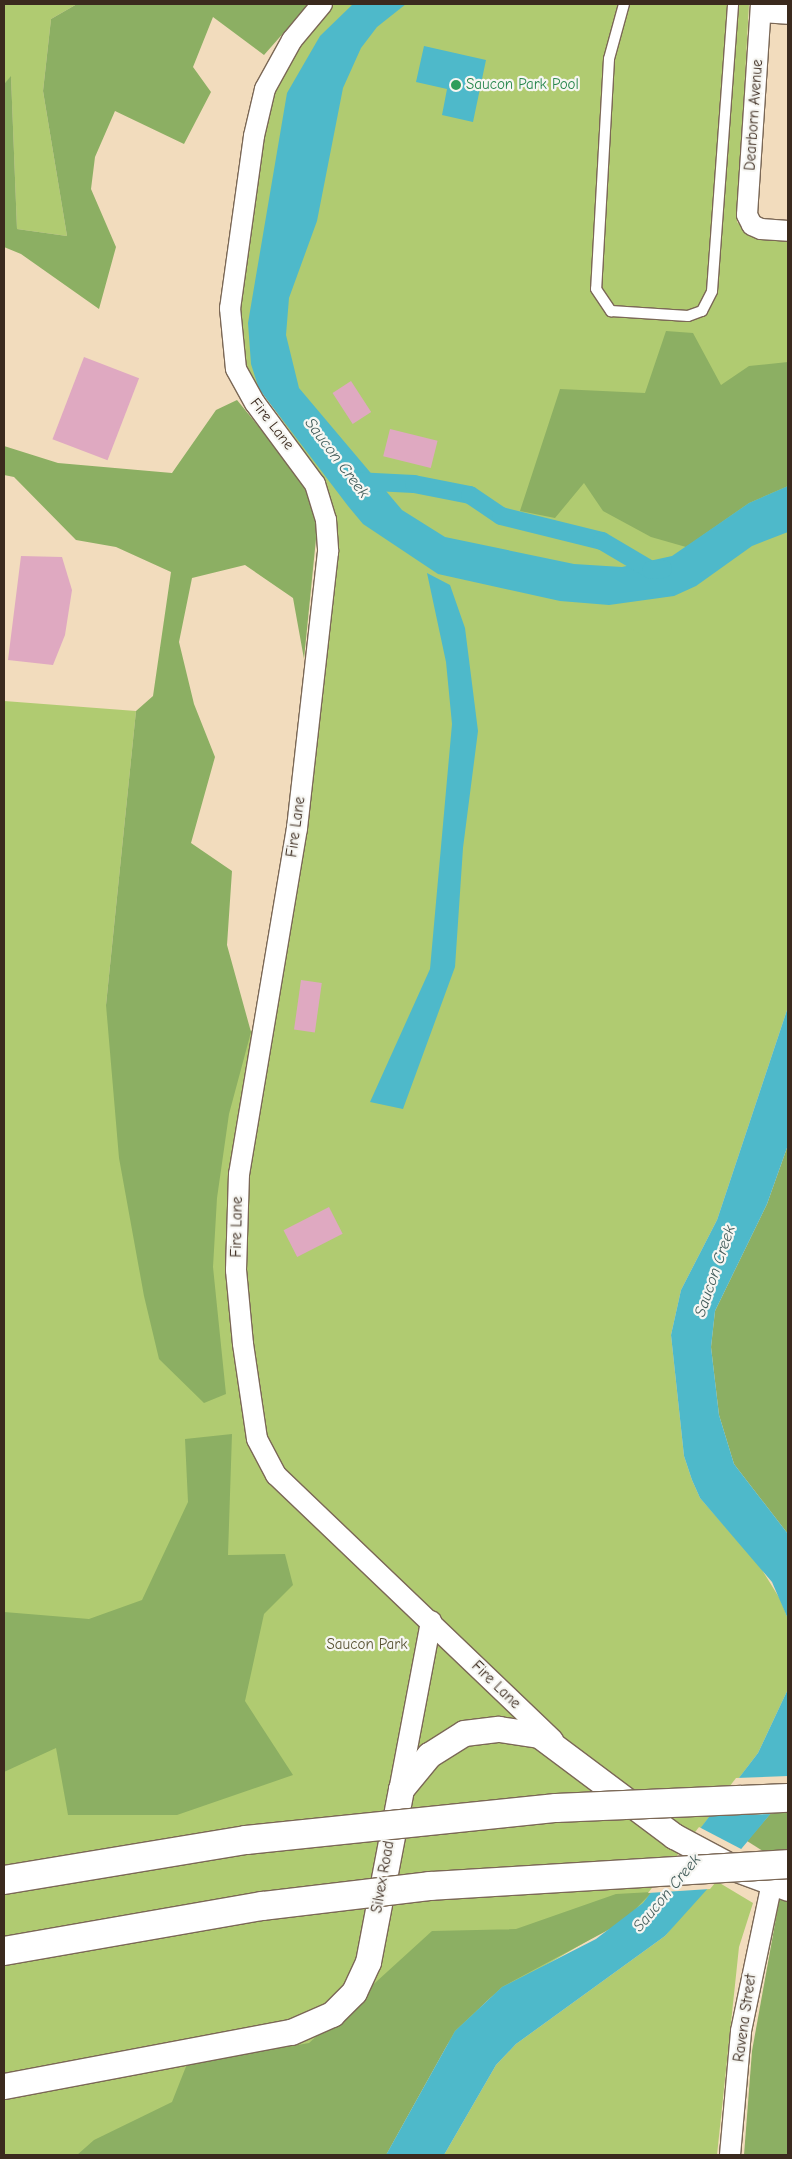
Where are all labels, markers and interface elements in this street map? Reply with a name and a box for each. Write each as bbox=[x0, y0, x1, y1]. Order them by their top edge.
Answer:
street label: Dearborn Avenue bbox=[741, 59, 767, 171]
place label: Saucon Park Pool bbox=[466, 76, 579, 94]
marker: Saucon Park Pool bbox=[450, 79, 462, 91]
street label: Fire Lane bbox=[246, 394, 298, 454]
water label: Saucon Creek bbox=[301, 414, 373, 502]
street label: Fire Lane bbox=[283, 796, 309, 858]
street label: Fire Lane bbox=[227, 1196, 247, 1258]
water label: Saucon Creek bbox=[690, 1223, 740, 1319]
park label: Saucon Park bbox=[327, 1636, 407, 1654]
street label: Fire Lane bbox=[468, 1657, 524, 1713]
street label: Silvex Road bbox=[368, 1840, 398, 1914]
water label: Saucon Creek bbox=[629, 1850, 705, 1936]
street label: Ravena Street bbox=[730, 1973, 760, 2063]

